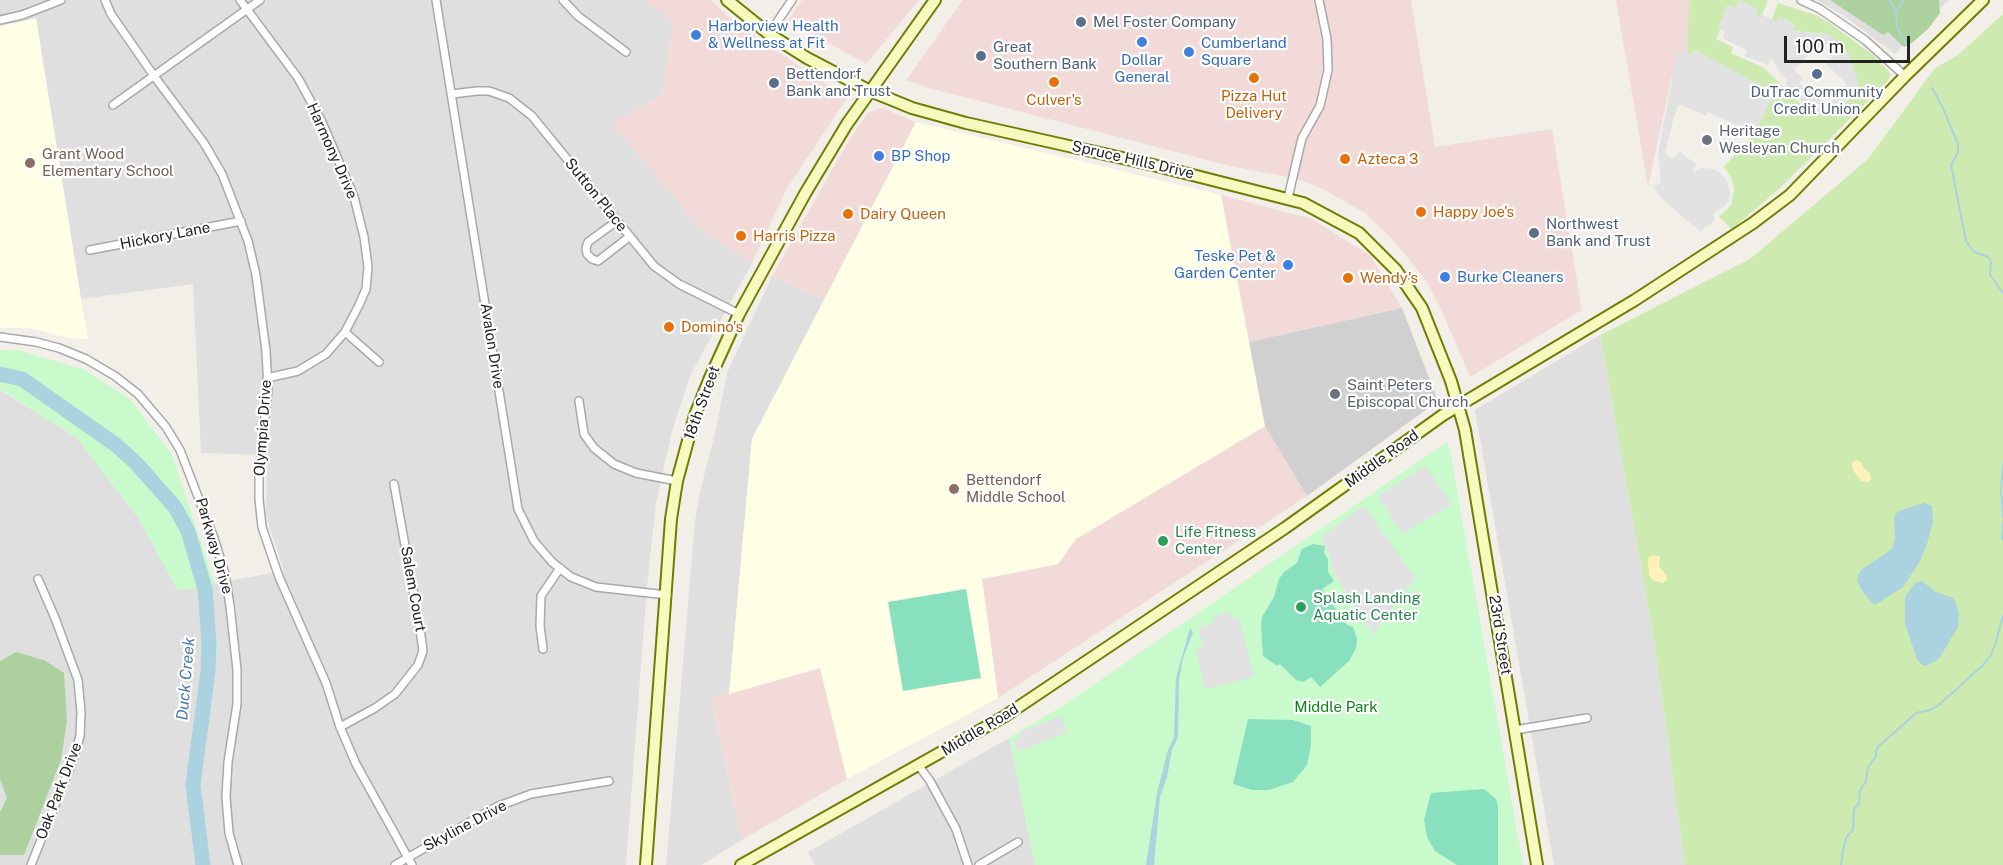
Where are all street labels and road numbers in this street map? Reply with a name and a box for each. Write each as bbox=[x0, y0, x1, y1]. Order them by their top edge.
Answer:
street label: Harmony Drive bbox=[303, 100, 361, 202]
street label: Spruce Hills Drive bbox=[1070, 137, 1196, 183]
street label: Sutton Place bbox=[561, 155, 631, 235]
street label: Hickory Lane bbox=[118, 218, 212, 254]
street label: Avalon Drive bbox=[476, 302, 508, 390]
street label: 18th Street bbox=[680, 363, 724, 443]
street label: Olympia Drive bbox=[251, 379, 275, 477]
street label: Middle Road bbox=[1342, 426, 1422, 492]
street label: Parkway Drive bbox=[192, 496, 236, 596]
street label: Salem Court bbox=[397, 545, 429, 633]
street label: 23rd Street bbox=[1485, 594, 1515, 676]
street label: Middle Road bbox=[938, 700, 1022, 760]
street label: Oak Park Drive bbox=[32, 740, 86, 842]
street label: Skyline Drive bbox=[420, 797, 510, 855]

